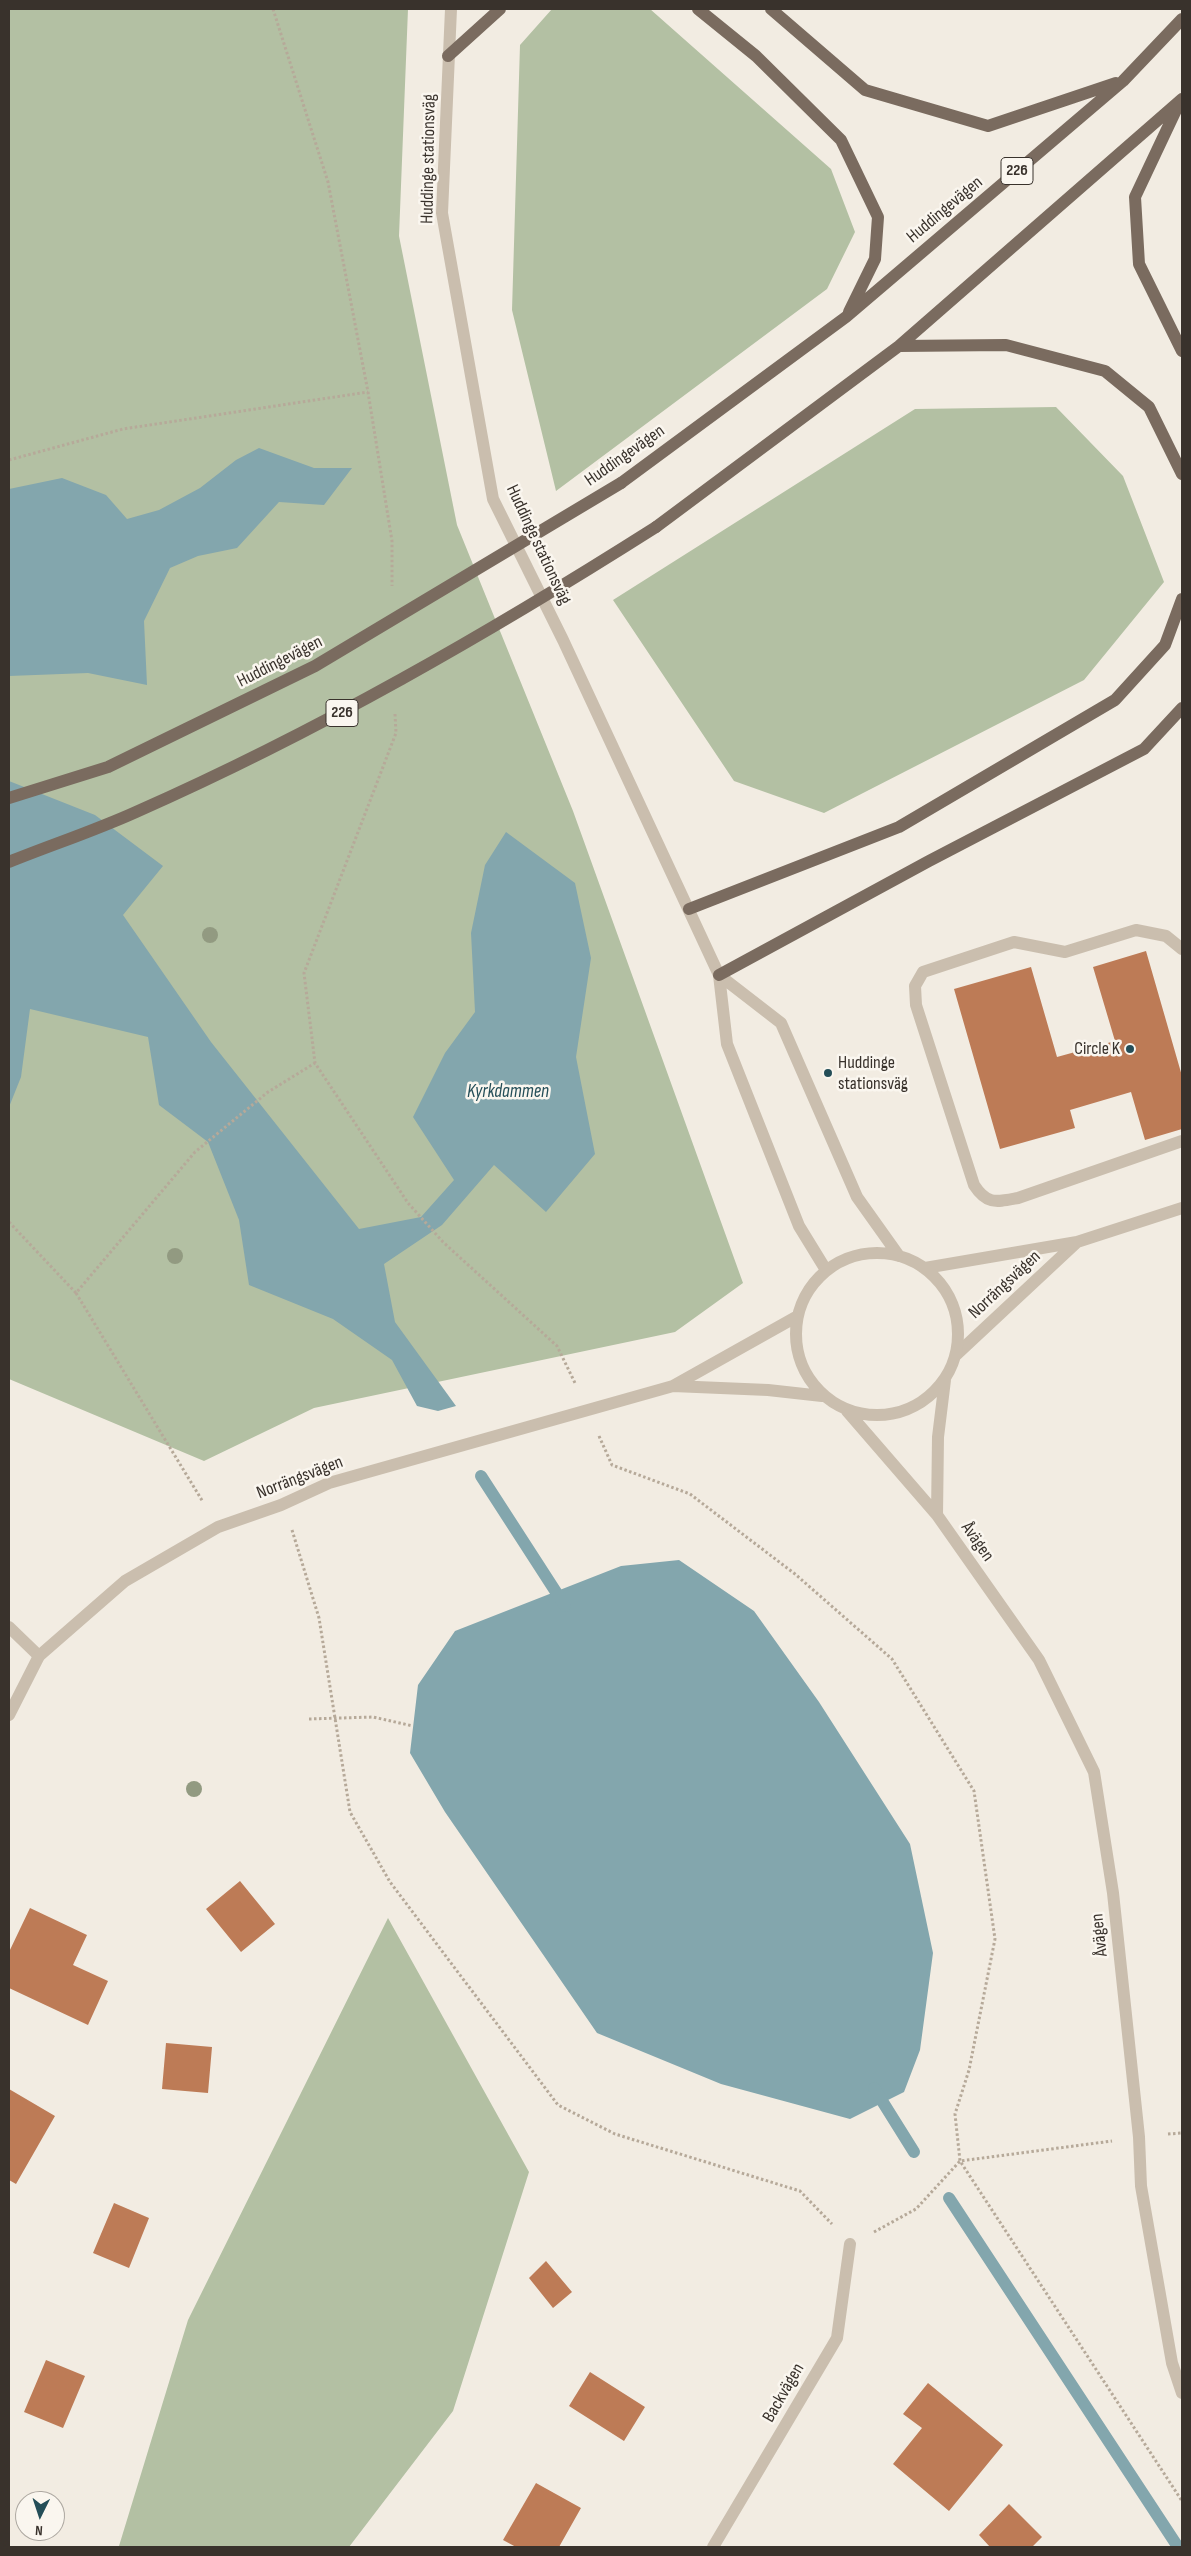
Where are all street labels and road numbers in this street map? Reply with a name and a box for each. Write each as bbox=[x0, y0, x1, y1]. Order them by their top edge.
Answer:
street label: Huddinge stationsväg bbox=[417, 94, 441, 224]
road number: 226 bbox=[1001, 158, 1033, 185]
street label: Huddingevägen bbox=[903, 172, 987, 248]
street label: Huddingevägen bbox=[581, 421, 669, 491]
street label: Huddinge stationsväg bbox=[501, 482, 575, 608]
street label: Huddingevägen bbox=[234, 631, 326, 693]
road number: 226 bbox=[326, 700, 358, 726]
street label: Norrängsvägen bbox=[965, 1246, 1045, 1324]
street label: Norrängsvägen bbox=[254, 1452, 346, 1504]
street label: Åvägen bbox=[956, 1518, 998, 1566]
street label: Åvägen bbox=[1087, 1912, 1113, 1958]
street label: Backvägen bbox=[758, 2360, 810, 2426]

